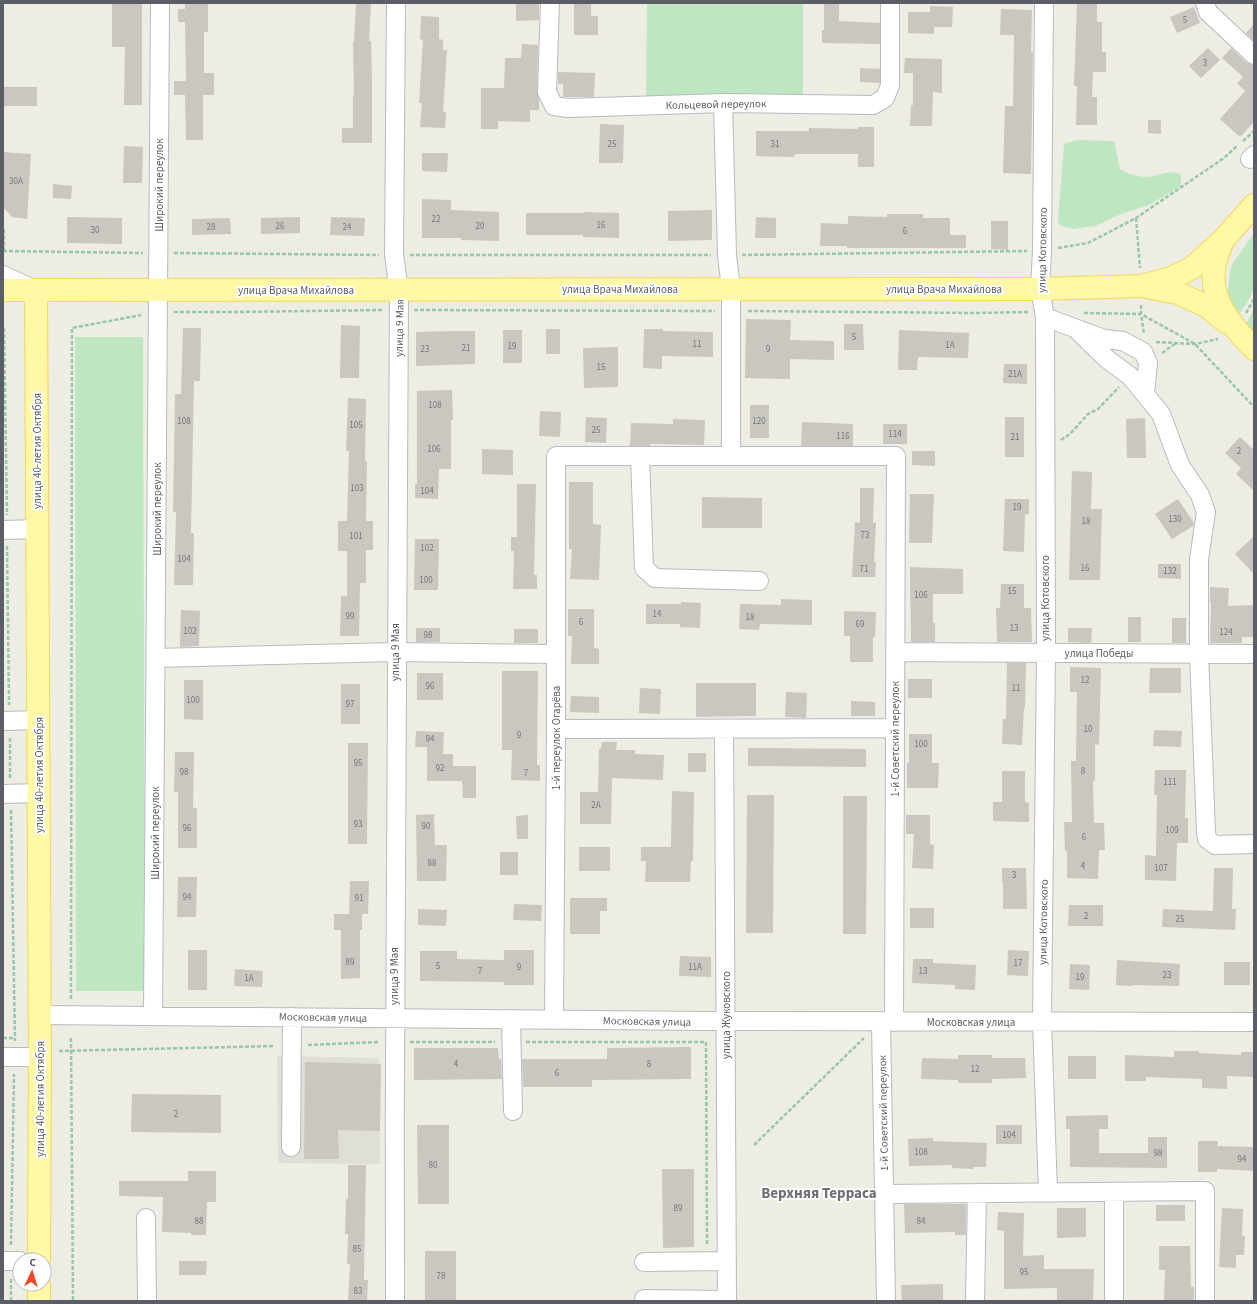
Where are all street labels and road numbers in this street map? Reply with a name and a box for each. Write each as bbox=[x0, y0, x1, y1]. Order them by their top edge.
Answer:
street label: Кольцевой переулок bbox=[666, 96, 767, 113]
street label: Широкий переулок bbox=[152, 138, 167, 232]
street label: улица Котовского bbox=[1034, 207, 1051, 293]
street label: улица Врача Михайлова bbox=[562, 282, 678, 297]
street label: улица Врача Михайлова bbox=[886, 282, 1002, 297]
street label: улица Врача Михайлова bbox=[238, 283, 354, 298]
street label: улица 9 Мая bbox=[391, 299, 408, 357]
street label: улица 40-летия Октября bbox=[30, 393, 45, 509]
street label: Широкий переулок bbox=[150, 462, 165, 556]
street label: улица Котовского bbox=[1038, 555, 1053, 641]
street label: улица 9 Мая bbox=[388, 623, 403, 681]
street label: улица Победы bbox=[1065, 646, 1133, 661]
street label: 1-й Советский переулок bbox=[888, 680, 903, 797]
street label: 1-й переулок Огарёва bbox=[549, 686, 564, 790]
street label: улица 40-летия Октября bbox=[32, 717, 47, 833]
street label: Широкий переулок bbox=[148, 786, 163, 880]
street label: улица Котовского bbox=[1035, 879, 1052, 965]
street label: улица 9 Мая bbox=[387, 947, 402, 1005]
street label: улица Жуковского bbox=[719, 971, 734, 1059]
street label: Московская улица bbox=[279, 1009, 367, 1026]
street label: Московская улица bbox=[603, 1013, 691, 1030]
street label: Московская улица bbox=[927, 1015, 1015, 1030]
street label: улица 40-летия Октября bbox=[33, 1041, 48, 1157]
street label: 1-й Советский переулок bbox=[875, 1054, 892, 1171]

